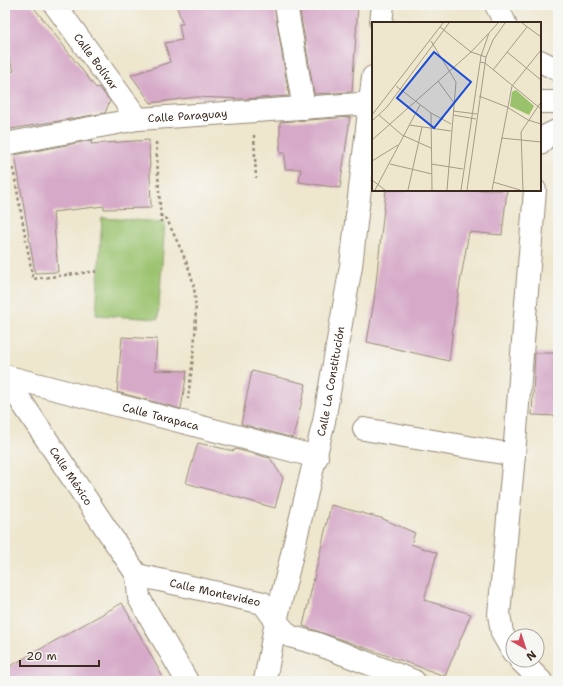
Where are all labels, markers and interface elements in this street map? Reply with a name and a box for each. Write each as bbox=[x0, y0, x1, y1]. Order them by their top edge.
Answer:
inset map bbox=[372, 22, 541, 191]
street label: Calle Bolívar bbox=[70, 30, 122, 93]
street label: Calle Paraguay bbox=[147, 106, 228, 126]
street label: Calle La Constitución bbox=[314, 325, 348, 438]
street label: Calle Tarapaca bbox=[121, 400, 201, 434]
street label: Calle México bbox=[46, 444, 96, 509]
street label: Calle Montevideo bbox=[168, 575, 262, 610]
north arrow bbox=[505, 628, 545, 668]
scale bar bbox=[20, 642, 99, 668]
text: N bbox=[523, 647, 539, 664]
text: 20 m bbox=[26, 648, 57, 664]

